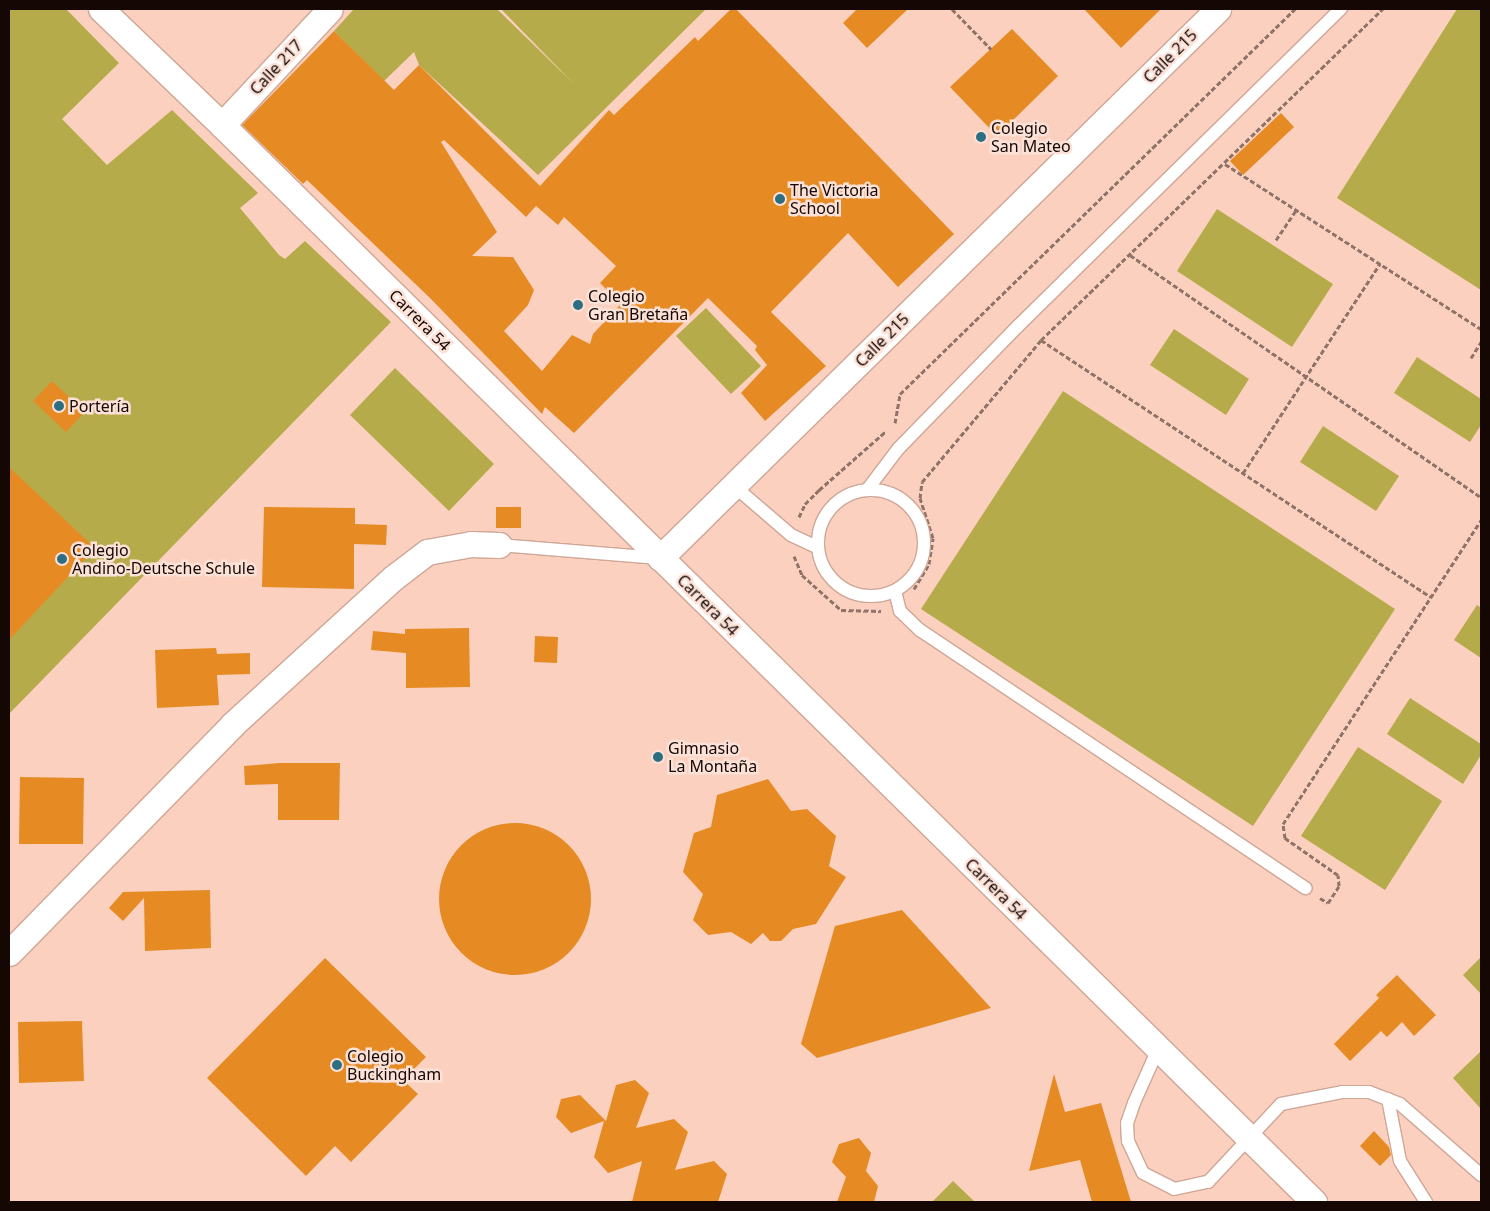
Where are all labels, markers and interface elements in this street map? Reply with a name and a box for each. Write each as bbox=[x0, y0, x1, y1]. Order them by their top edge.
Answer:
street label: Calle 215 bbox=[1139, 25, 1201, 87]
street label: Calle 217 bbox=[246, 36, 306, 98]
place label: Colegio San Mateo bbox=[991, 118, 1071, 156]
marker: Colegio San Mateo bbox=[975, 131, 987, 143]
place label: The Victoria School bbox=[790, 180, 879, 218]
marker: The Victoria School bbox=[774, 193, 786, 205]
street label: Carrera 54 bbox=[385, 285, 455, 355]
place label: Colegio Gran Bretaña bbox=[588, 286, 688, 324]
marker: Colegio Gran Bretaña bbox=[572, 299, 584, 311]
street label: Calle 215 bbox=[851, 309, 913, 371]
place label: Portería bbox=[69, 396, 129, 416]
marker: Portería bbox=[53, 400, 65, 412]
place label: Colegio Andino-Deutsche Schule bbox=[72, 540, 255, 578]
marker: Colegio Andino-Deutsche Schule bbox=[56, 553, 68, 565]
street label: Carrera 54 bbox=[673, 570, 743, 640]
place label: Gimnasio La Montaña bbox=[668, 738, 757, 776]
marker: Gimnasio La Montaña bbox=[652, 751, 664, 763]
street label: Carrera 54 bbox=[961, 854, 1031, 924]
place label: Colegio Buckingham bbox=[347, 1046, 441, 1084]
marker: Colegio Buckingham bbox=[331, 1059, 343, 1071]

